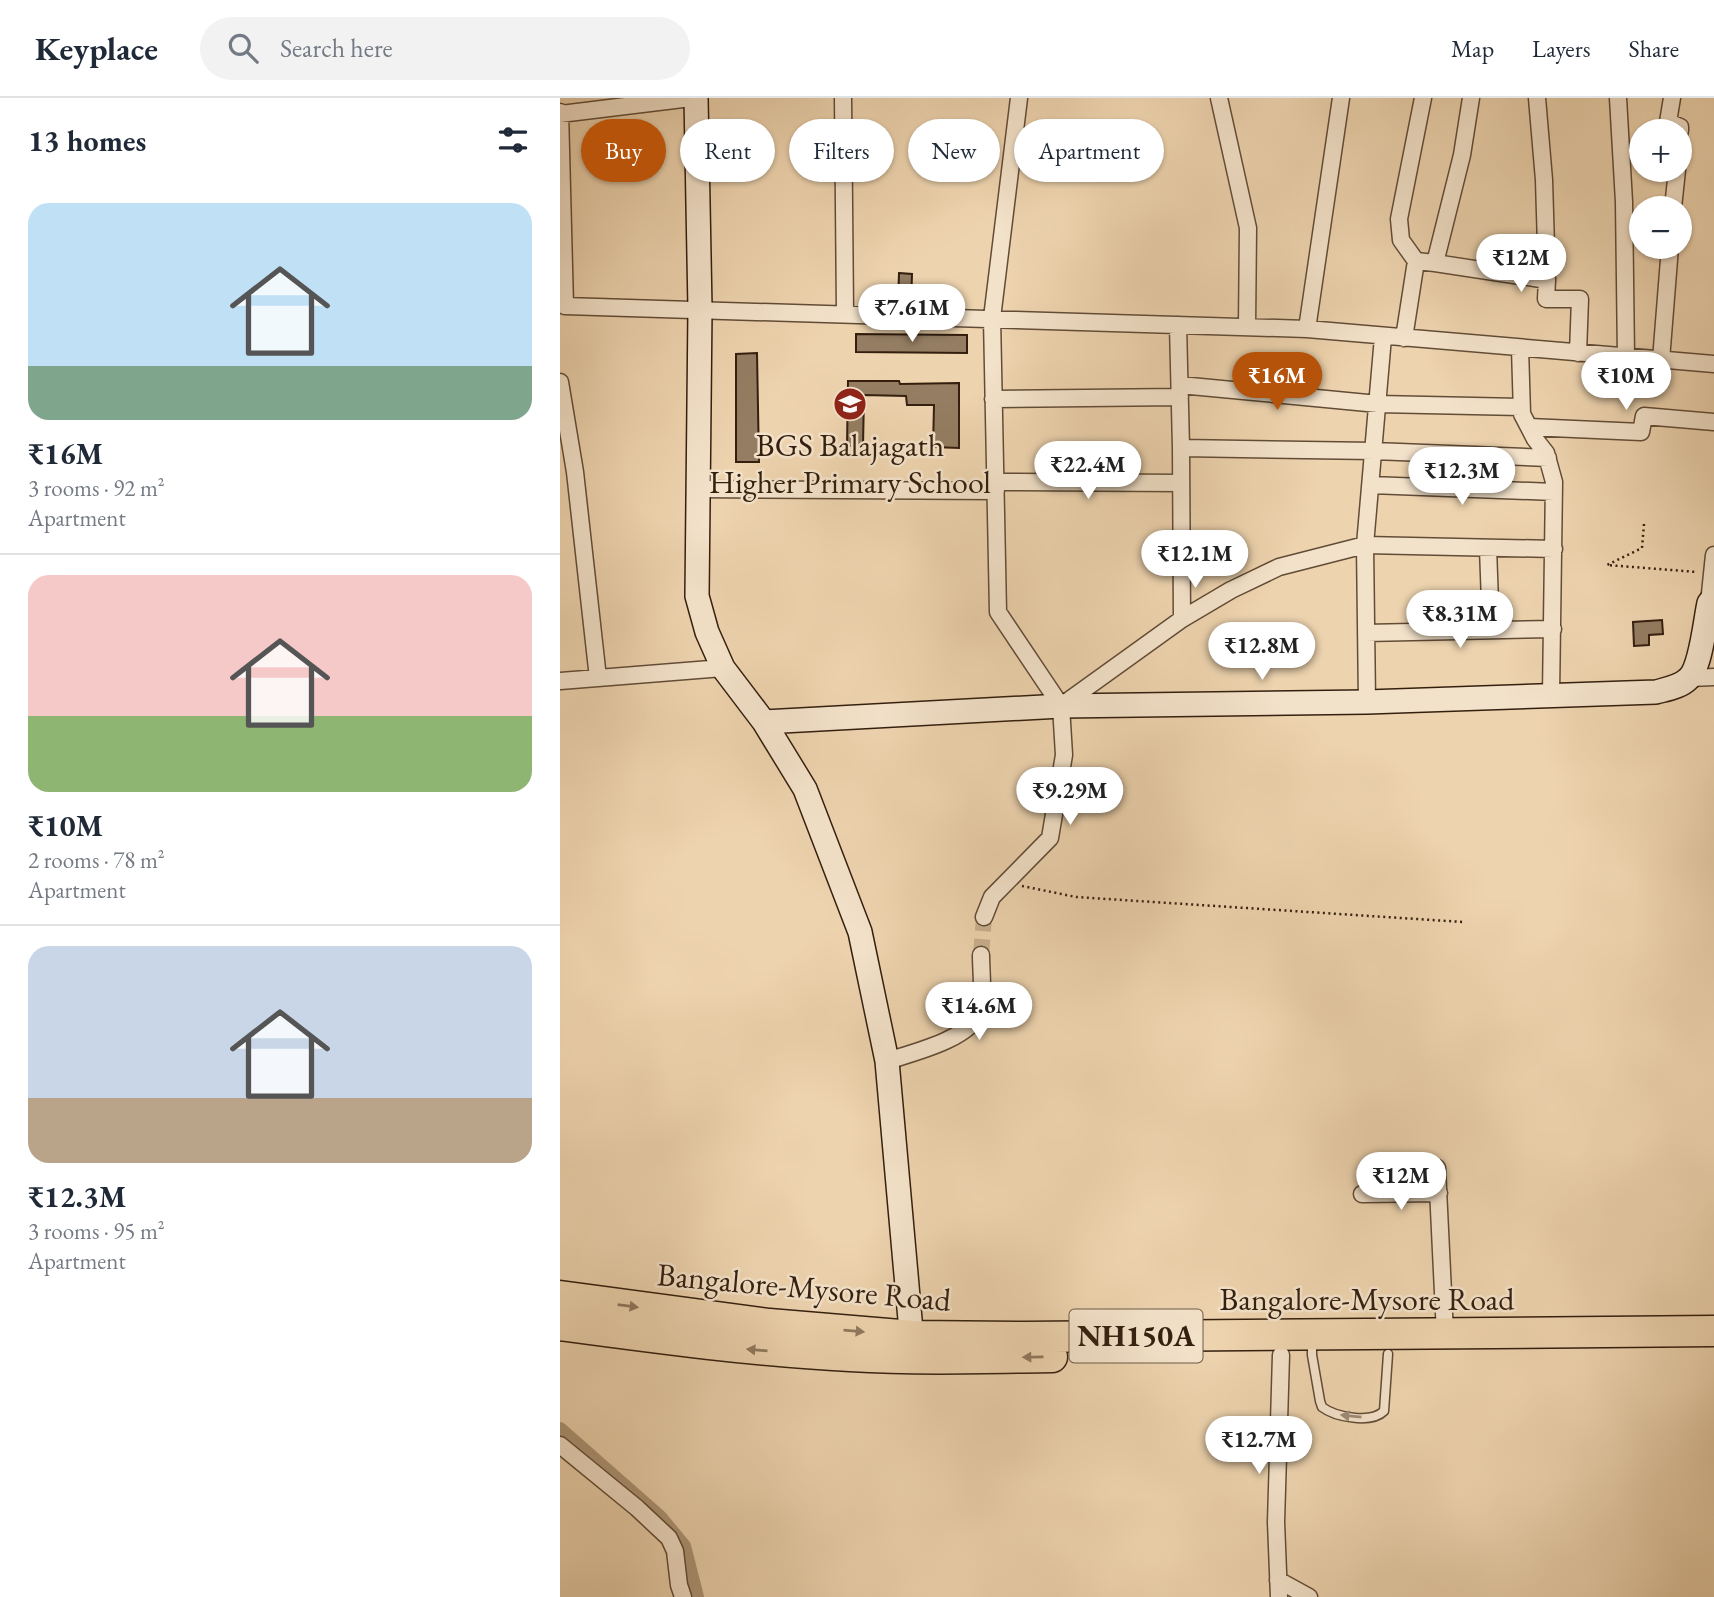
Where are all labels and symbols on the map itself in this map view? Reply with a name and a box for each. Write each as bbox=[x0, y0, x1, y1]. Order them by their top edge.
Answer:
pin: ₹12M bbox=[1480, 234, 1562, 294]
pin: ₹7.61M bbox=[855, 285, 969, 344]
pin: ₹16M bbox=[1236, 352, 1318, 412]
pin: ₹10M bbox=[1585, 352, 1667, 412]
school or university icon: BGS Balajagath Higher Primary School bbox=[831, 385, 869, 423]
place label: BGS Balajagath Higher Primary School bbox=[709, 424, 991, 503]
pin: ₹22.4M bbox=[1031, 442, 1145, 501]
pin: ₹12.3M bbox=[1405, 448, 1519, 507]
pin: ₹12.1M bbox=[1138, 531, 1252, 590]
pin: ₹8.31M bbox=[1403, 590, 1517, 650]
pin: ₹12.8M bbox=[1205, 622, 1319, 682]
pin: ₹9.29M bbox=[1013, 768, 1127, 827]
pin: ₹14.6M bbox=[922, 982, 1036, 1042]
pin: ₹12M bbox=[1360, 1152, 1442, 1212]
street label: Bangalore-Mysore Road bbox=[655, 1253, 954, 1321]
street label: Bangalore-Mysore Road bbox=[1220, 1278, 1515, 1320]
one-way arrow bbox=[617, 1300, 639, 1311]
road number: NH150A bbox=[1070, 1310, 1202, 1362]
one-way arrow bbox=[843, 1326, 865, 1337]
one-way arrow bbox=[746, 1344, 768, 1355]
one-way arrow bbox=[1022, 1352, 1044, 1363]
one-way arrow bbox=[1340, 1410, 1362, 1421]
pin: ₹12.7M bbox=[1202, 1416, 1316, 1476]

